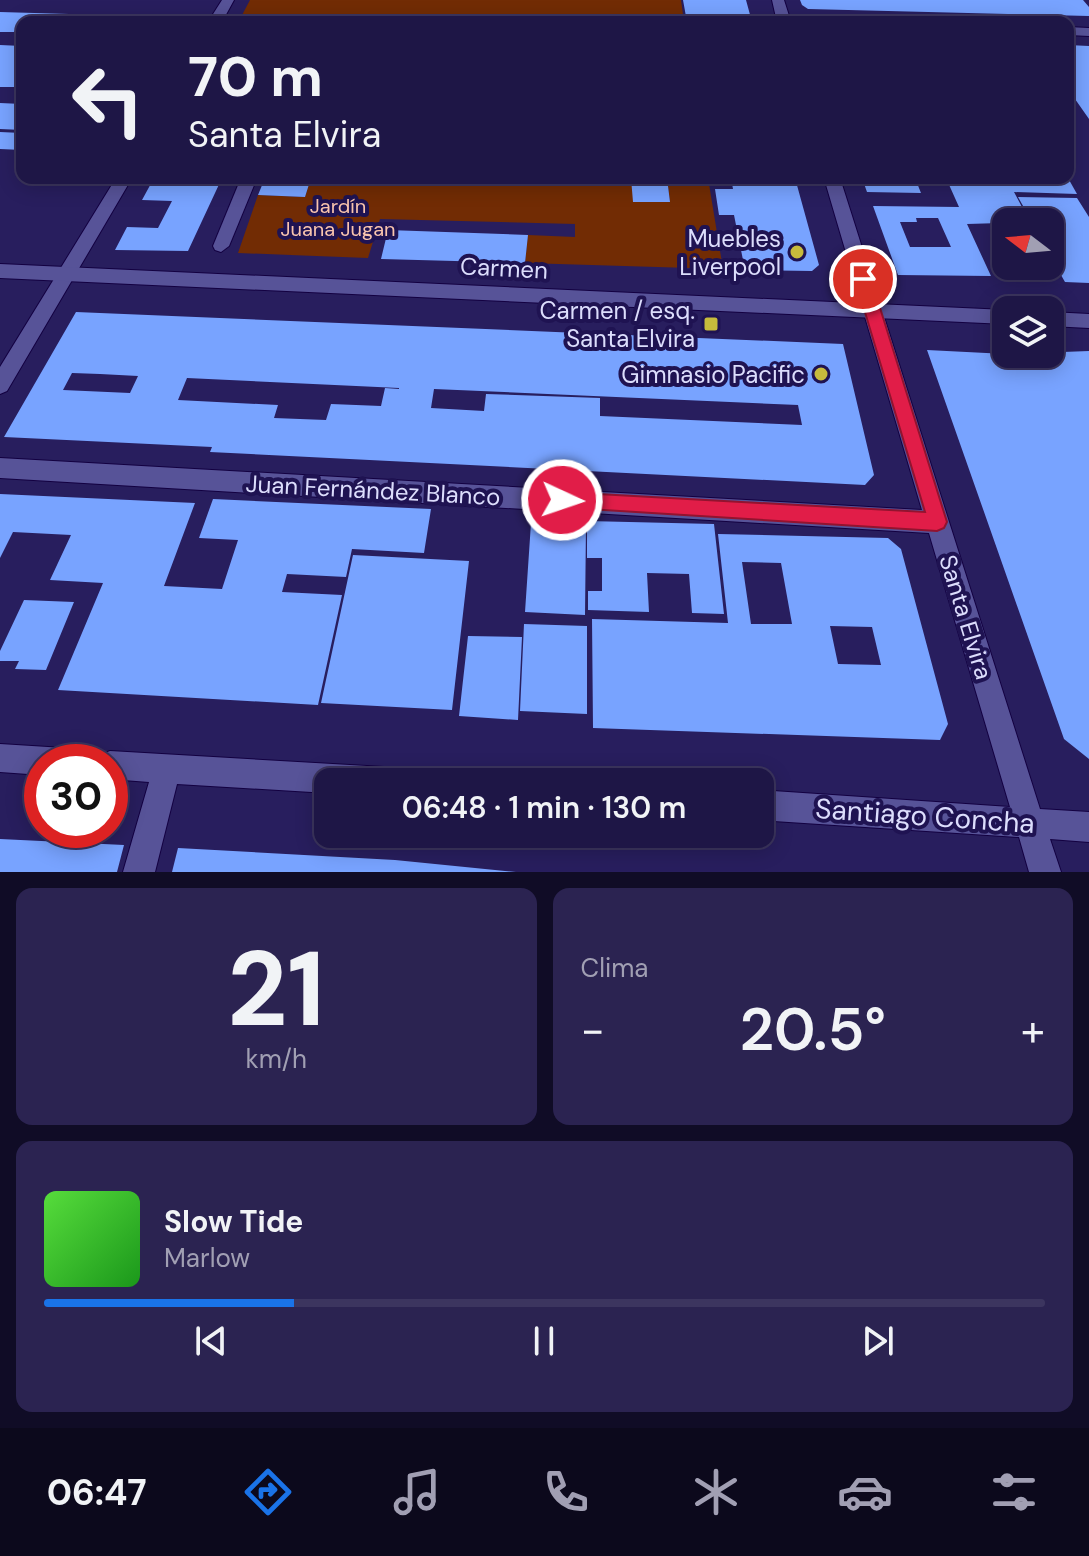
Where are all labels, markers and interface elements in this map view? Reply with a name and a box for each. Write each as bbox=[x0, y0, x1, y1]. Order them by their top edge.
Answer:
text: 70 m bbox=[188, 40, 323, 113]
icon: left bbox=[56, 48, 160, 152]
text: Santa Elvira bbox=[188, 111, 381, 158]
park label: Jardín Juana Jugan bbox=[280, 193, 396, 242]
north arrow bbox=[992, 208, 1064, 280]
map controls bbox=[992, 208, 1064, 368]
place label: Muebles Liverpool bbox=[679, 223, 781, 282]
marker: Muebles Liverpool bbox=[788, 243, 806, 261]
pin bbox=[829, 245, 897, 313]
street label: Carmen bbox=[459, 250, 549, 286]
icon: arrive bbox=[841, 257, 885, 301]
place label: Carmen / esq. Santa Elvira bbox=[539, 295, 695, 354]
button: layers bbox=[992, 296, 1064, 368]
marker: Carmen / esq. Santa Elvira bbox=[702, 315, 720, 333]
place label: Gimnasio Pacific bbox=[621, 359, 805, 390]
marker: Gimnasio Pacific bbox=[812, 365, 830, 383]
position arrow bbox=[520, 458, 604, 542]
street label: Juan Fernández Blanco bbox=[245, 468, 501, 512]
street label: Santa Elvira bbox=[932, 551, 1000, 683]
speed limit sign: 30 bbox=[24, 744, 128, 848]
text: 06:48 · 1 min · 130 m bbox=[402, 788, 686, 827]
street label: Santiago Concha bbox=[814, 790, 1036, 842]
text: 21 bbox=[227, 922, 325, 1057]
text: Clima bbox=[581, 951, 649, 985]
text: 20.5° bbox=[740, 990, 886, 1069]
text: − bbox=[581, 1001, 605, 1059]
text: + bbox=[1021, 1001, 1045, 1059]
text: km/h bbox=[246, 1042, 307, 1076]
text: Slow Tide bbox=[164, 1202, 303, 1241]
text: Marlow bbox=[164, 1241, 250, 1275]
icon: previous bbox=[189, 1319, 233, 1363]
icon: pause bbox=[522, 1319, 566, 1363]
icon: next bbox=[856, 1319, 900, 1363]
icon: directions bbox=[240, 1464, 296, 1520]
icon: music bbox=[389, 1464, 445, 1520]
icon: phone bbox=[538, 1464, 594, 1520]
icon: climate bbox=[688, 1464, 744, 1520]
icon: car bbox=[837, 1464, 893, 1520]
icon: filters bbox=[986, 1464, 1042, 1520]
text: 06:47 bbox=[47, 1469, 147, 1516]

